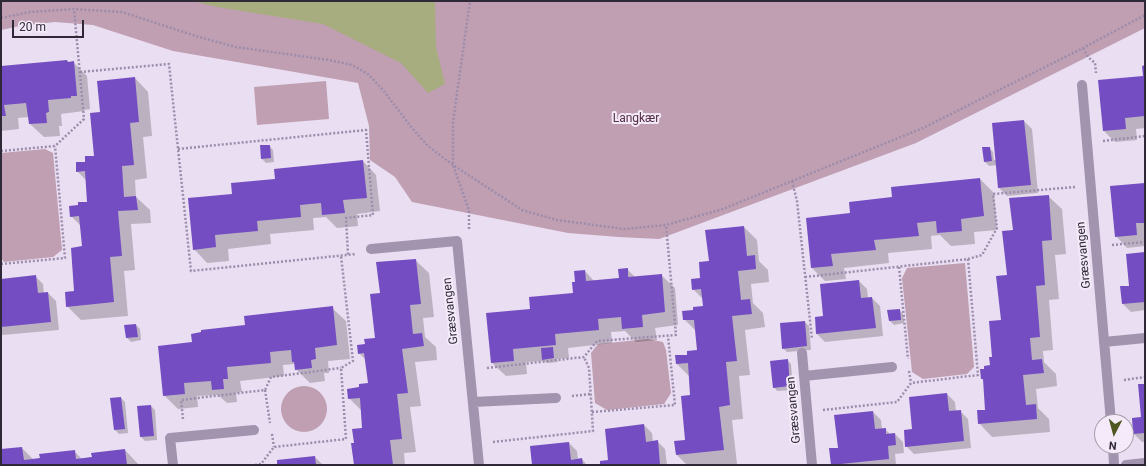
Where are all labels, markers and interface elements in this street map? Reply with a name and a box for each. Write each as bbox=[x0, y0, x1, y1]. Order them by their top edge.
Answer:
scale bar bbox=[14, 12, 86, 38]
text: 20 m bbox=[19, 20, 46, 34]
park label: Langkær bbox=[613, 112, 659, 126]
street label: Græsvangen bbox=[1074, 221, 1094, 289]
street label: Græsvangen bbox=[440, 277, 462, 345]
street label: Græsvangen bbox=[784, 376, 804, 444]
north arrow bbox=[1094, 414, 1134, 454]
text: N bbox=[1108, 439, 1117, 452]

